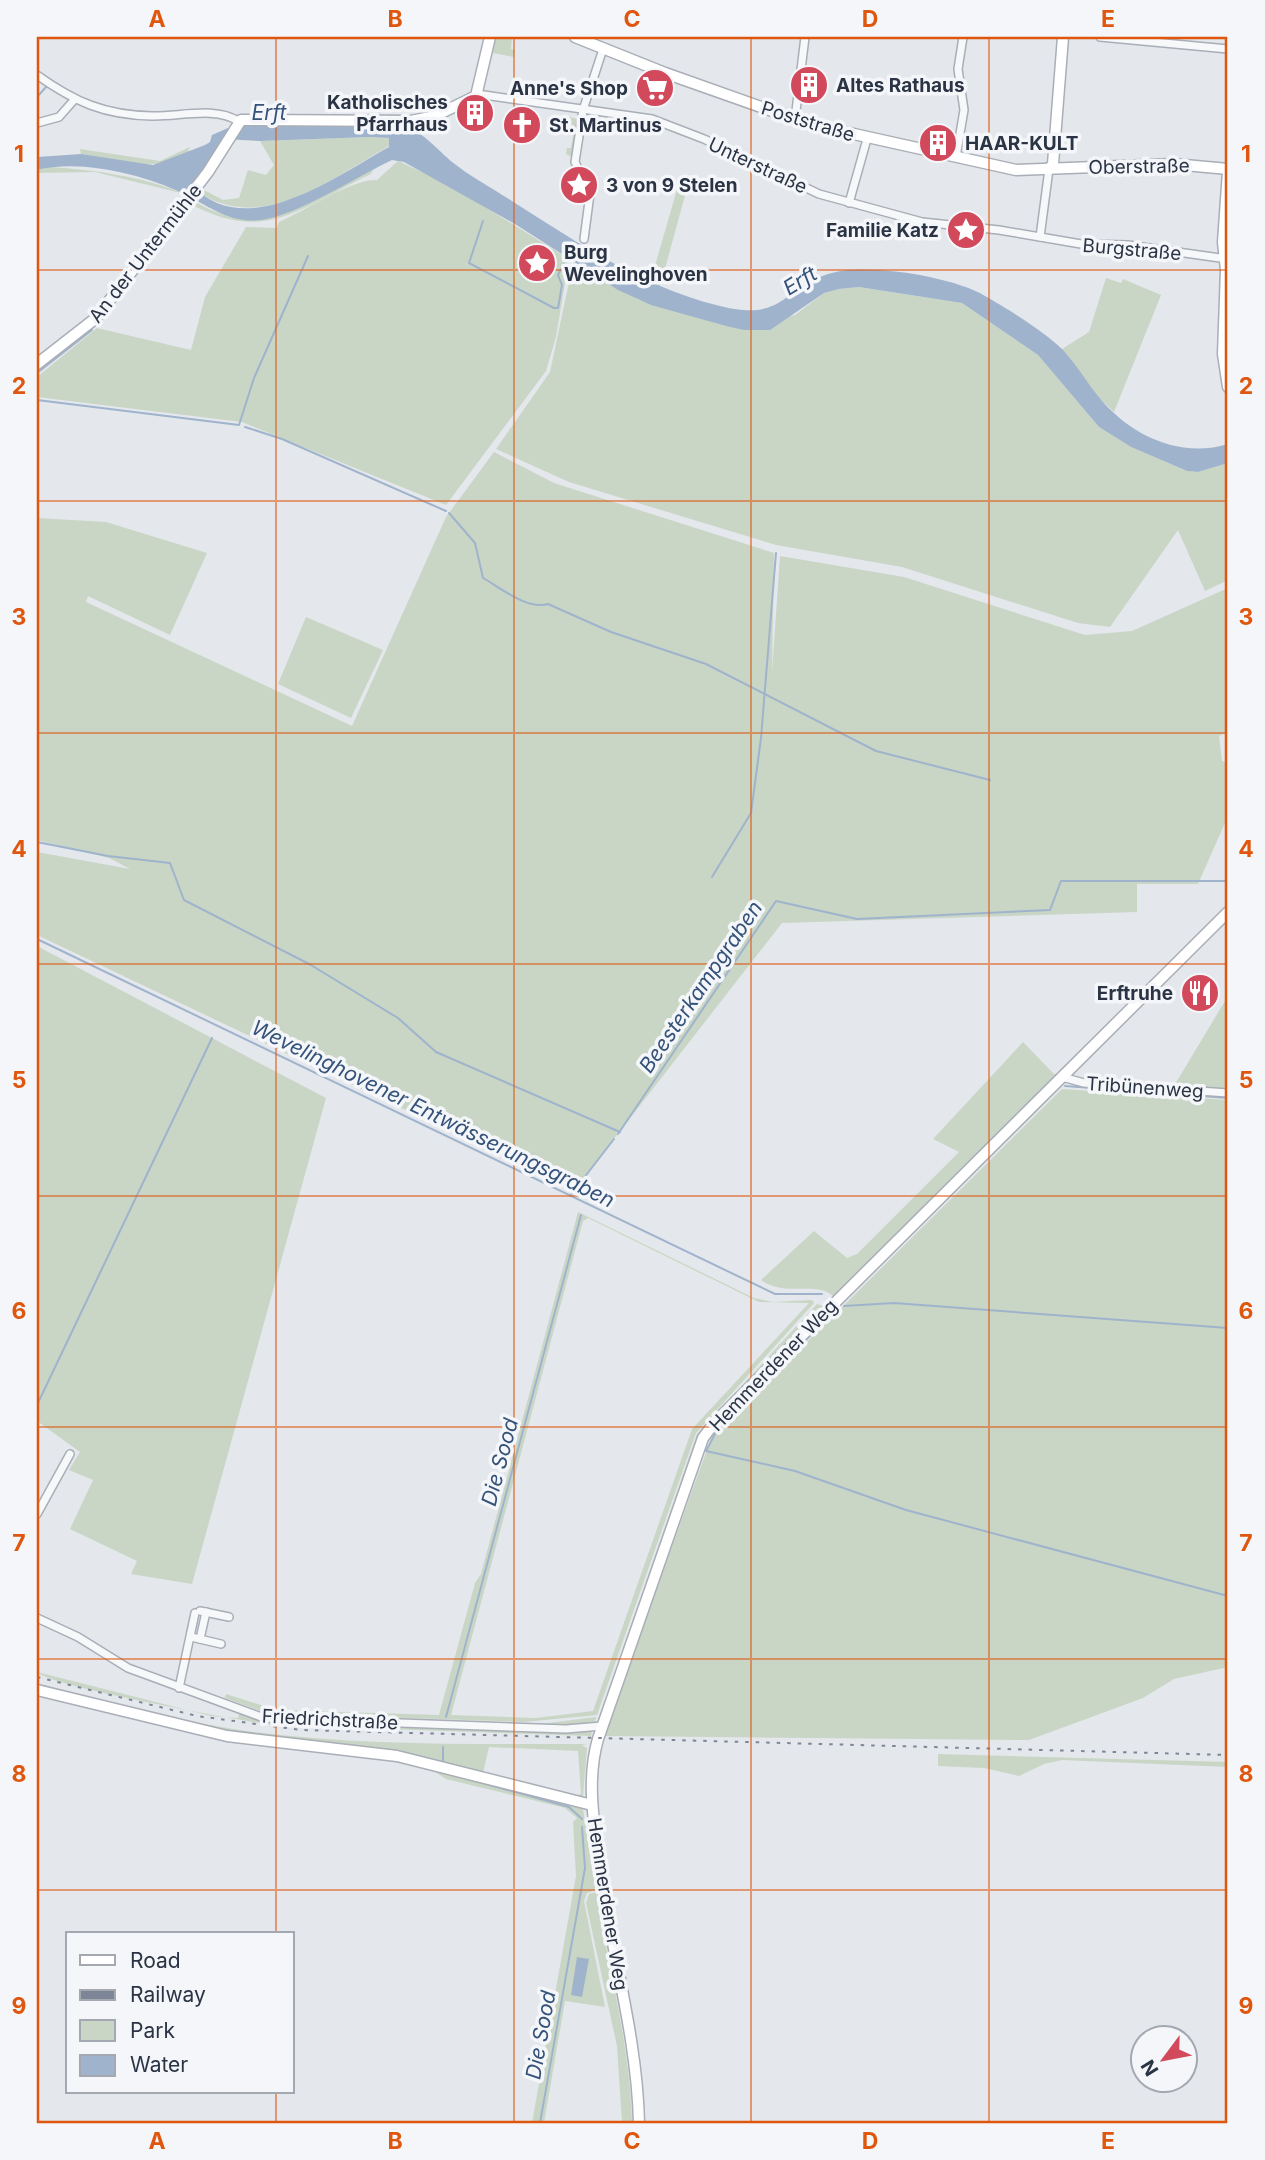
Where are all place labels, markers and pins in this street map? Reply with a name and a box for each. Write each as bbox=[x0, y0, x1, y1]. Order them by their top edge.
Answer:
building icon: Altes Rathaus bbox=[788, 64, 830, 106]
supermarket icon: Anne's Shop bbox=[634, 67, 676, 109]
place label: Altes Rathaus bbox=[836, 74, 965, 97]
place label: Anne's Shop bbox=[510, 77, 628, 100]
place label: Katholisches Pfarrhaus bbox=[327, 91, 448, 136]
building icon: Katholisches Pfarrhaus bbox=[454, 92, 496, 134]
church icon: St. Martinus bbox=[501, 104, 543, 146]
place label: St. Martinus bbox=[549, 114, 662, 137]
building icon: HAAR-KULT bbox=[917, 122, 959, 164]
place label: HAAR-KULT bbox=[965, 132, 1078, 155]
place icon: 3 von 9 Stelen bbox=[558, 164, 600, 206]
place label: 3 von 9 Stelen bbox=[606, 174, 737, 197]
place icon: Familie Katz bbox=[945, 209, 987, 251]
place label: Familie Katz bbox=[826, 219, 939, 242]
place label: Burg Wevelinghoven bbox=[564, 241, 708, 286]
place icon: Burg Wevelinghoven bbox=[516, 242, 558, 284]
restaurant icon: Erftruhe bbox=[1179, 972, 1221, 1014]
place label: Erftruhe bbox=[1097, 982, 1173, 1005]

